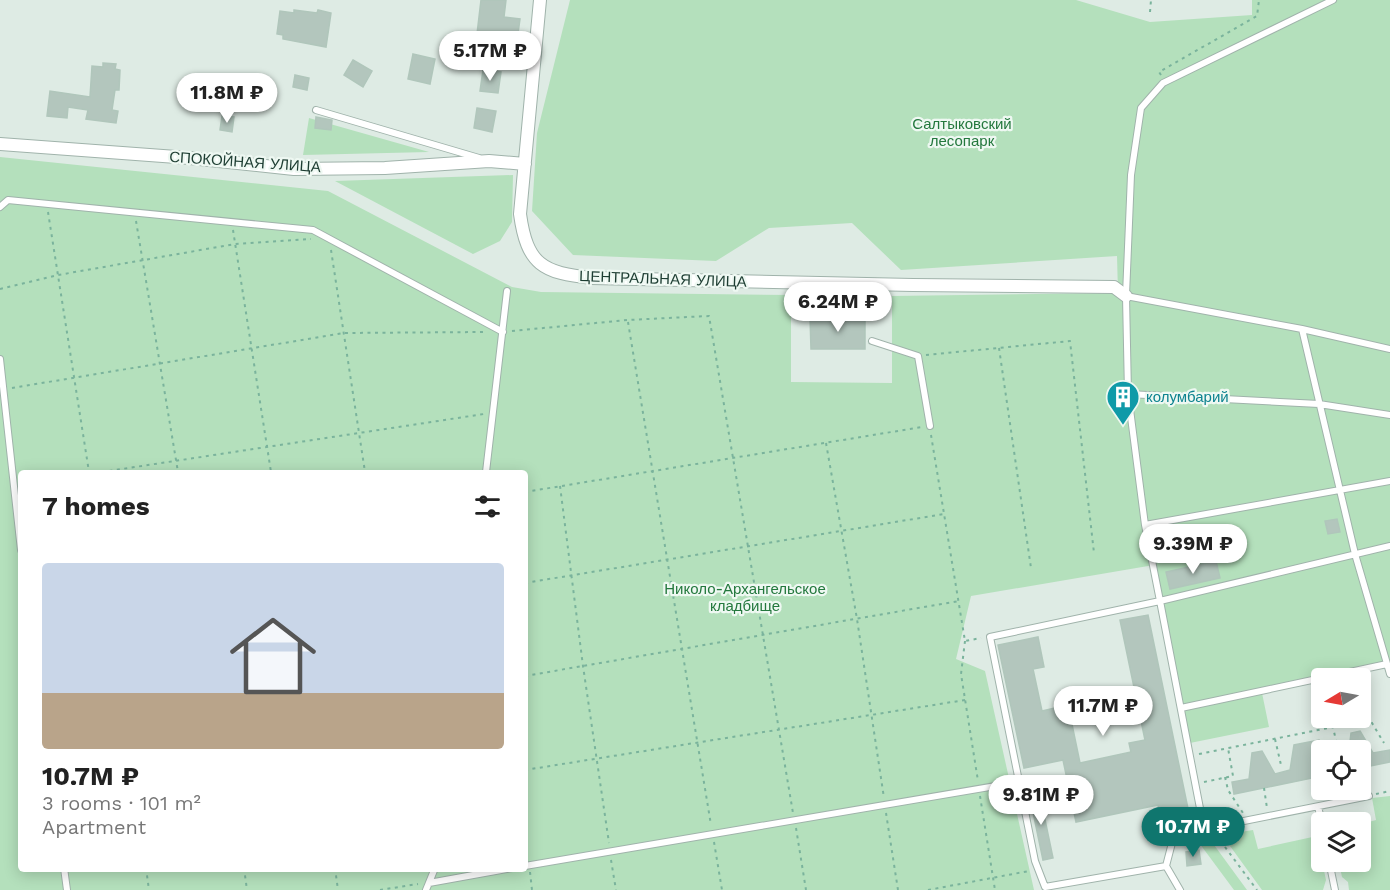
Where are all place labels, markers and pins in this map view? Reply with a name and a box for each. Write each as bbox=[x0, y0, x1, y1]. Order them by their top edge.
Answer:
pin: 5.17M ₽ bbox=[435, 31, 545, 82]
pin: 11.8M ₽ bbox=[172, 73, 282, 124]
pin: 6.24M ₽ bbox=[783, 282, 893, 333]
building icon: колумбарий bbox=[1105, 379, 1141, 426]
place label: колумбарий bbox=[1146, 388, 1229, 406]
pin: 9.39M ₽ bbox=[1138, 524, 1248, 575]
pin: 11.7M ₽ bbox=[1048, 686, 1158, 737]
pin: 9.81M ₽ bbox=[986, 775, 1096, 826]
pin: 10.7M ₽ bbox=[1138, 807, 1248, 858]

